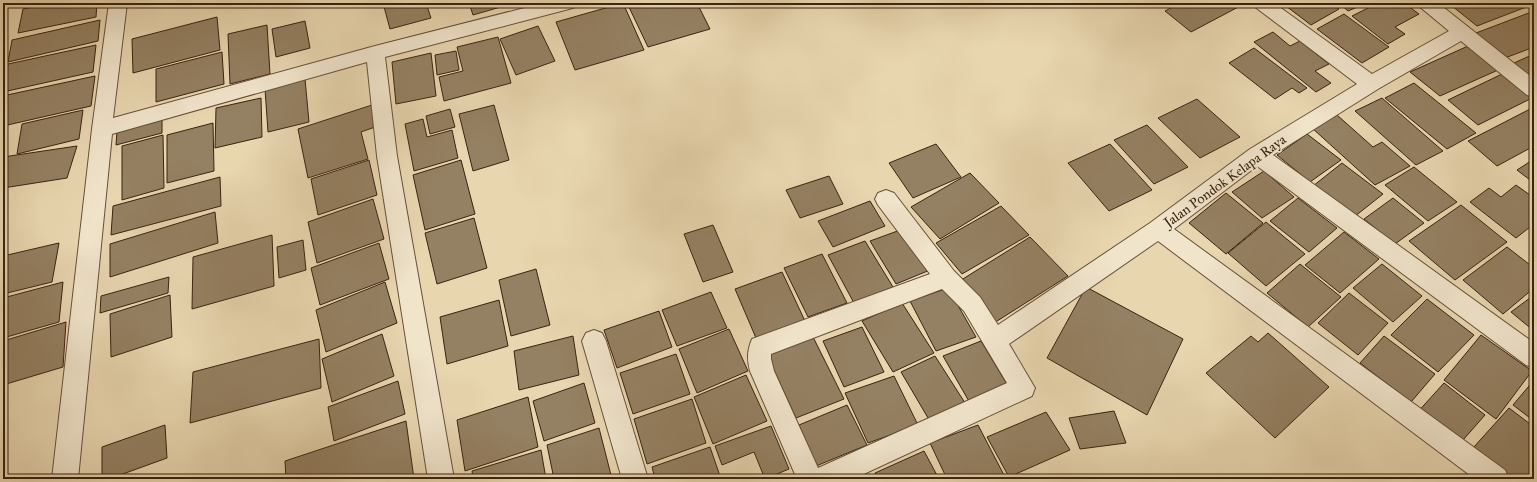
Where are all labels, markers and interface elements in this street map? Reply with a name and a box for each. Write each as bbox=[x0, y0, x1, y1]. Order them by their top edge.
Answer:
street label: Jalan Pondok Kelapa Raya bbox=[1159, 131, 1290, 233]

